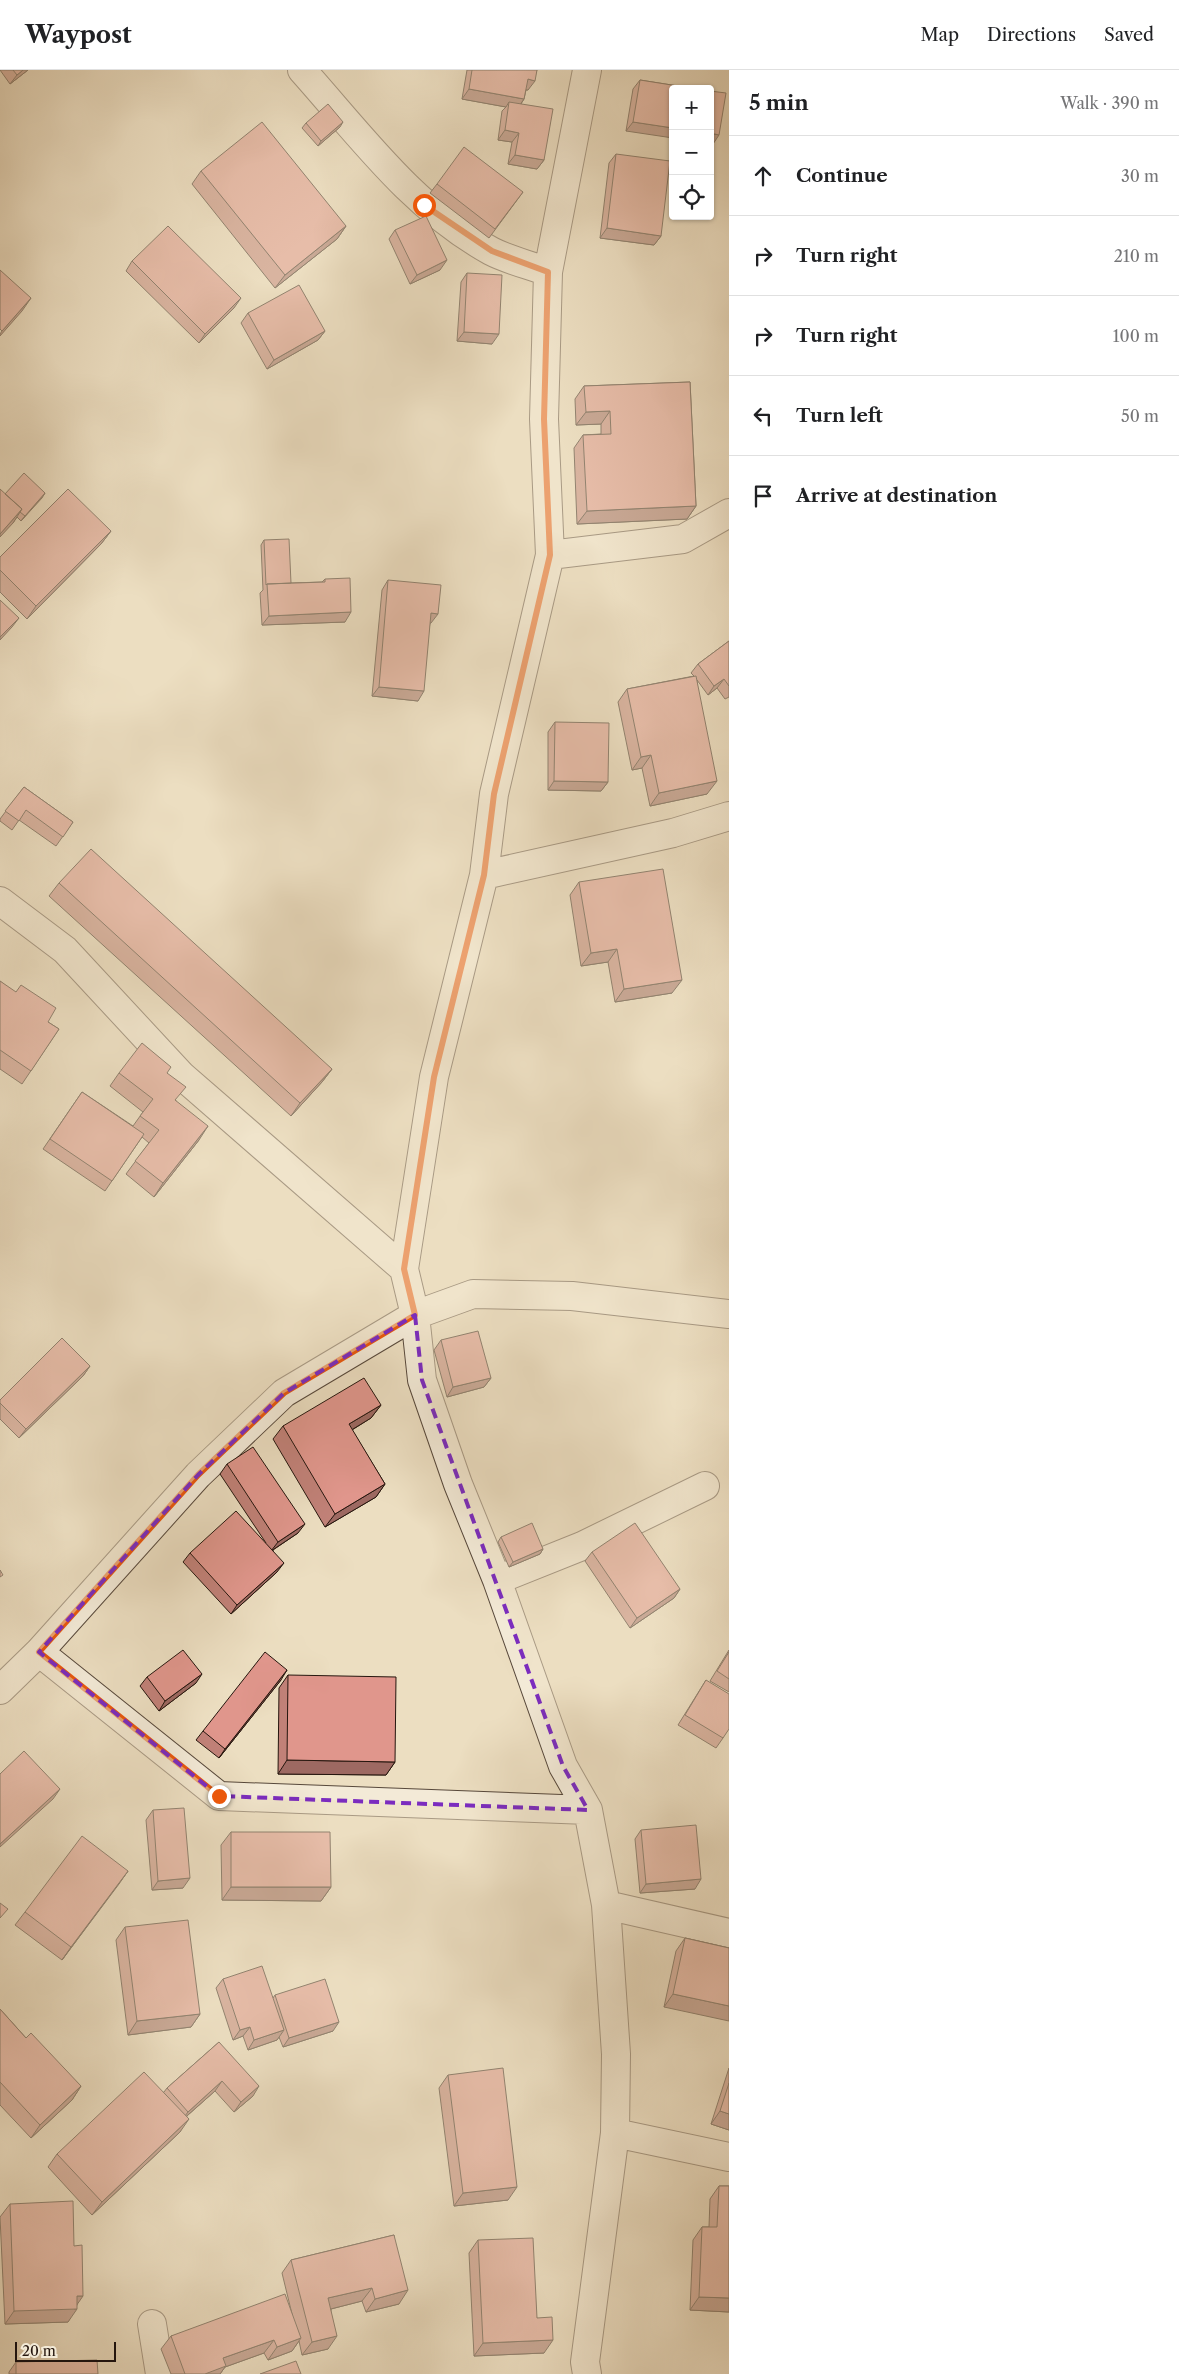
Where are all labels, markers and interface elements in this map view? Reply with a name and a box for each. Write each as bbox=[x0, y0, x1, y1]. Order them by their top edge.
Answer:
text: Waypost bbox=[25, 20, 132, 49]
text: Map bbox=[920, 24, 959, 46]
text: Directions bbox=[987, 24, 1076, 46]
text: Saved bbox=[1104, 24, 1154, 46]
map controls bbox=[669, 85, 714, 220]
button: + bbox=[669, 85, 714, 130]
text: 5 min bbox=[749, 90, 809, 115]
text: Walk · 390 m bbox=[1060, 93, 1159, 113]
button: − bbox=[669, 130, 714, 175]
icon: ahead bbox=[749, 162, 777, 190]
text: Continue bbox=[796, 164, 888, 187]
text: 30 m bbox=[1121, 166, 1159, 186]
button: locate bbox=[669, 175, 714, 220]
route start bbox=[413, 194, 436, 217]
icon: right bbox=[749, 242, 777, 270]
text: Turn right bbox=[796, 244, 897, 267]
text: 210 m bbox=[1114, 246, 1159, 266]
icon: right bbox=[749, 322, 777, 350]
text: Turn right bbox=[796, 324, 897, 347]
text: 100 m bbox=[1113, 326, 1159, 346]
icon: left bbox=[749, 402, 777, 430]
text: Turn left bbox=[796, 404, 883, 427]
text: 50 m bbox=[1121, 406, 1159, 426]
icon: arrive bbox=[749, 482, 777, 510]
text: Arrive at destination bbox=[796, 484, 997, 507]
route end bbox=[208, 1785, 231, 1808]
scale bar bbox=[15, 2339, 116, 2362]
text: 20 m bbox=[22, 2342, 56, 2360]

